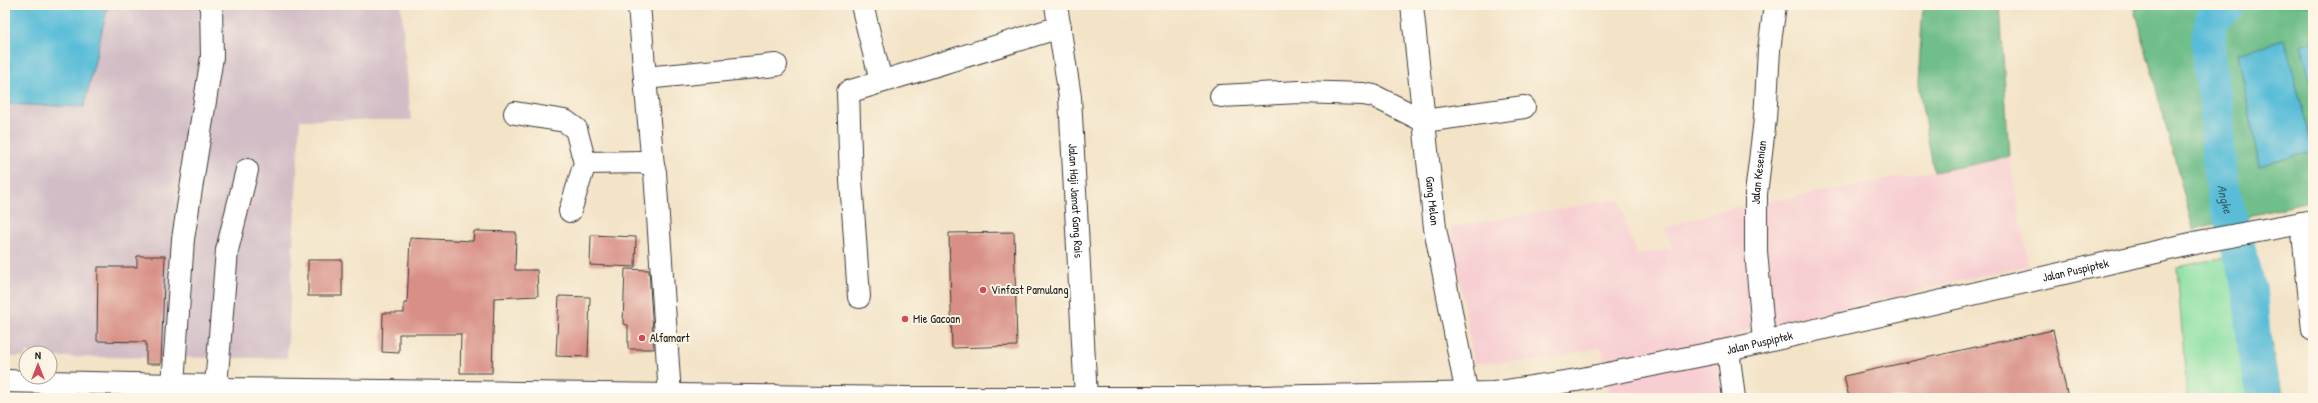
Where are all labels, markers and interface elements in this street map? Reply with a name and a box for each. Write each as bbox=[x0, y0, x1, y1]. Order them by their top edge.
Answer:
street label: Jalan Kesenian bbox=[1747, 140, 1770, 204]
street label: Jalan Haji Jamat Gang Rais bbox=[1064, 143, 1088, 259]
street label: Gang Melon bbox=[1422, 175, 1444, 226]
water label: Angke bbox=[2214, 184, 2238, 216]
street label: Jalan Puspiptek bbox=[2041, 254, 2110, 286]
place label: Vinfast Pamulang bbox=[991, 281, 1068, 298]
marker: Vinfast Pamulang bbox=[978, 285, 988, 295]
place label: Mie Gacoan bbox=[913, 310, 960, 327]
marker: Mie Gacoan bbox=[900, 314, 910, 324]
street label: Jalan Puspiptek bbox=[1725, 326, 1794, 358]
place label: Alfamart bbox=[650, 329, 691, 346]
marker: Alfamart bbox=[637, 333, 647, 343]
north arrow bbox=[18, 345, 58, 385]
text: N bbox=[35, 348, 41, 362]

